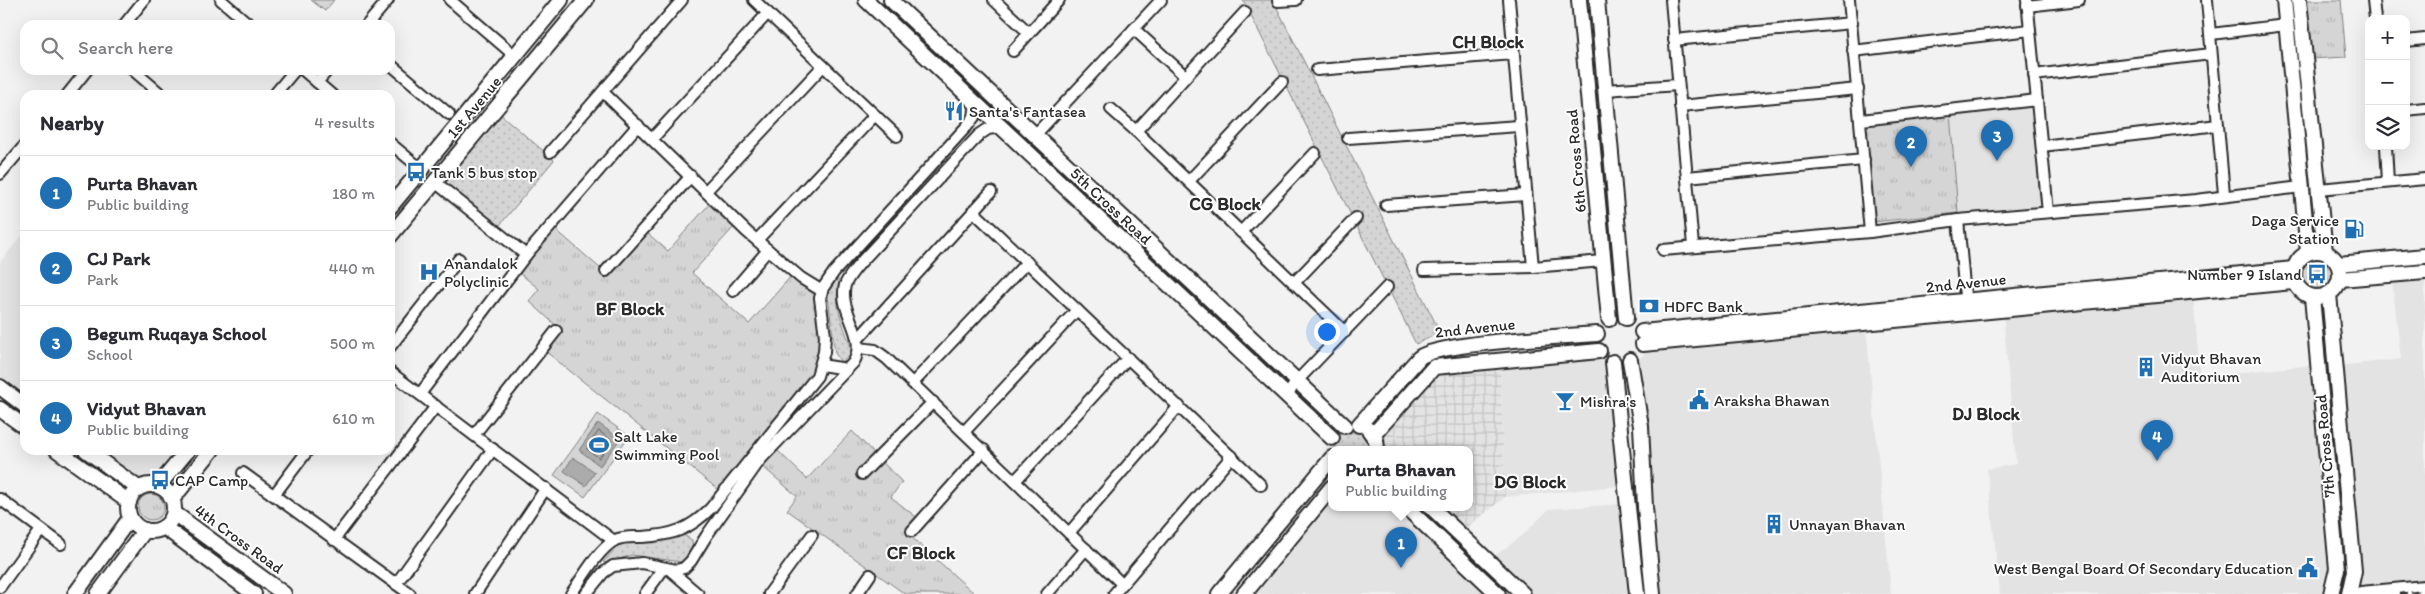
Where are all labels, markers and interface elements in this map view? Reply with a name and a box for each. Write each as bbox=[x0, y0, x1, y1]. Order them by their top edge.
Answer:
map controls bbox=[2365, 15, 2410, 150]
button: + bbox=[2365, 15, 2410, 60]
search box bbox=[20, 20, 395, 75]
district label: CH Block bbox=[1452, 31, 1525, 53]
icon: search bbox=[38, 34, 66, 62]
text: Search here bbox=[78, 36, 173, 59]
button: − bbox=[2365, 60, 2410, 105]
street label: 1st Avenue bbox=[443, 72, 506, 142]
restaurant icon: Santa's Fantasea bbox=[943, 100, 965, 122]
place label: Santa's Fantasea bbox=[969, 102, 1087, 121]
button: layers bbox=[2365, 105, 2410, 150]
street label: 6th Cross Road bbox=[1562, 108, 1590, 214]
text: Nearby bbox=[40, 110, 104, 135]
text: 4 results bbox=[314, 113, 375, 132]
pin: 3 bbox=[1981, 120, 2013, 161]
pin: 2 bbox=[1895, 126, 1927, 167]
bus stop icon: Tank 5 bus stop bbox=[405, 161, 427, 183]
place label: Tank 5 bus stop bbox=[431, 163, 537, 182]
street label: 5th Cross Road bbox=[1067, 164, 1156, 249]
text: Purta Bhavan bbox=[87, 172, 197, 195]
text: 1 bbox=[52, 184, 60, 203]
text: 180 m bbox=[332, 184, 375, 203]
district label: CG Block bbox=[1189, 193, 1262, 215]
text: Public building bbox=[87, 195, 189, 214]
place label: Daga Service Station bbox=[2251, 211, 2339, 248]
fuel station icon: Daga Service Station bbox=[2343, 218, 2365, 240]
text: CJ Park bbox=[87, 247, 151, 270]
place label: Anandalok Polyclinic bbox=[444, 254, 518, 291]
text: 2 bbox=[52, 259, 60, 278]
text: 440 m bbox=[329, 259, 375, 278]
hospital icon: Anandalok Polyclinic bbox=[418, 261, 440, 283]
bus stop icon: Number 9 Island bbox=[2306, 263, 2328, 285]
place label: Number 9 Island bbox=[2187, 265, 2302, 284]
street label: 2nd Avenue bbox=[1925, 269, 2007, 297]
text: Park bbox=[87, 270, 118, 289]
bank icon: HDFC Bank bbox=[1638, 295, 1660, 317]
place label: HDFC Bank bbox=[1664, 297, 1743, 316]
district label: BF Block bbox=[596, 298, 665, 320]
street label: 2nd Avenue bbox=[1434, 314, 1516, 342]
your location bbox=[1314, 319, 1340, 345]
text: Begum Ruqaya School bbox=[87, 322, 267, 345]
text: 3 bbox=[52, 334, 60, 353]
text: 500 m bbox=[330, 334, 375, 353]
text: School bbox=[87, 345, 133, 364]
place label: Vidyut Bhavan Auditorium bbox=[2161, 349, 2261, 386]
building icon: Vidyut Bhavan Auditorium bbox=[2135, 356, 2157, 378]
public building icon: Araksha Bhawan bbox=[1688, 389, 1710, 411]
bar icon: Mishra's bbox=[1554, 390, 1576, 412]
place label: Araksha Bhawan bbox=[1714, 391, 1829, 410]
place label: Mishra's bbox=[1580, 392, 1636, 411]
street label: 7th Cross Road bbox=[2311, 393, 2339, 498]
text: Vidyut Bhavan bbox=[87, 397, 206, 420]
district label: DJ Block bbox=[1952, 403, 2021, 425]
text: 4 bbox=[51, 409, 61, 428]
text: 610 m bbox=[332, 409, 375, 428]
text: Public building bbox=[87, 420, 189, 439]
pin: 4 bbox=[2141, 420, 2173, 461]
place label: Salt Lake Swimming Pool bbox=[614, 427, 720, 464]
sports icon: Salt Lake Swimming Pool bbox=[588, 434, 610, 456]
popup bbox=[1328, 446, 1473, 511]
text: Purta Bhavan bbox=[1345, 458, 1456, 481]
bus stop icon: CAP Camp bbox=[149, 469, 171, 491]
place label: CAP Camp bbox=[175, 471, 248, 490]
district label: DG Block bbox=[1494, 471, 1567, 493]
text: Public building bbox=[1345, 481, 1447, 500]
street label: 4th Cross Road bbox=[191, 500, 287, 578]
building icon: Unnayan Bhavan bbox=[1763, 513, 1785, 535]
place label: Unnayan Bhavan bbox=[1789, 515, 1905, 534]
pin: 1 bbox=[1385, 527, 1417, 568]
district label: CF Block bbox=[887, 542, 956, 564]
public building icon: West Bengal Board Of Secondary Education bbox=[2297, 557, 2319, 579]
place label: West Bengal Board Of Secondary Education bbox=[1994, 559, 2293, 578]

